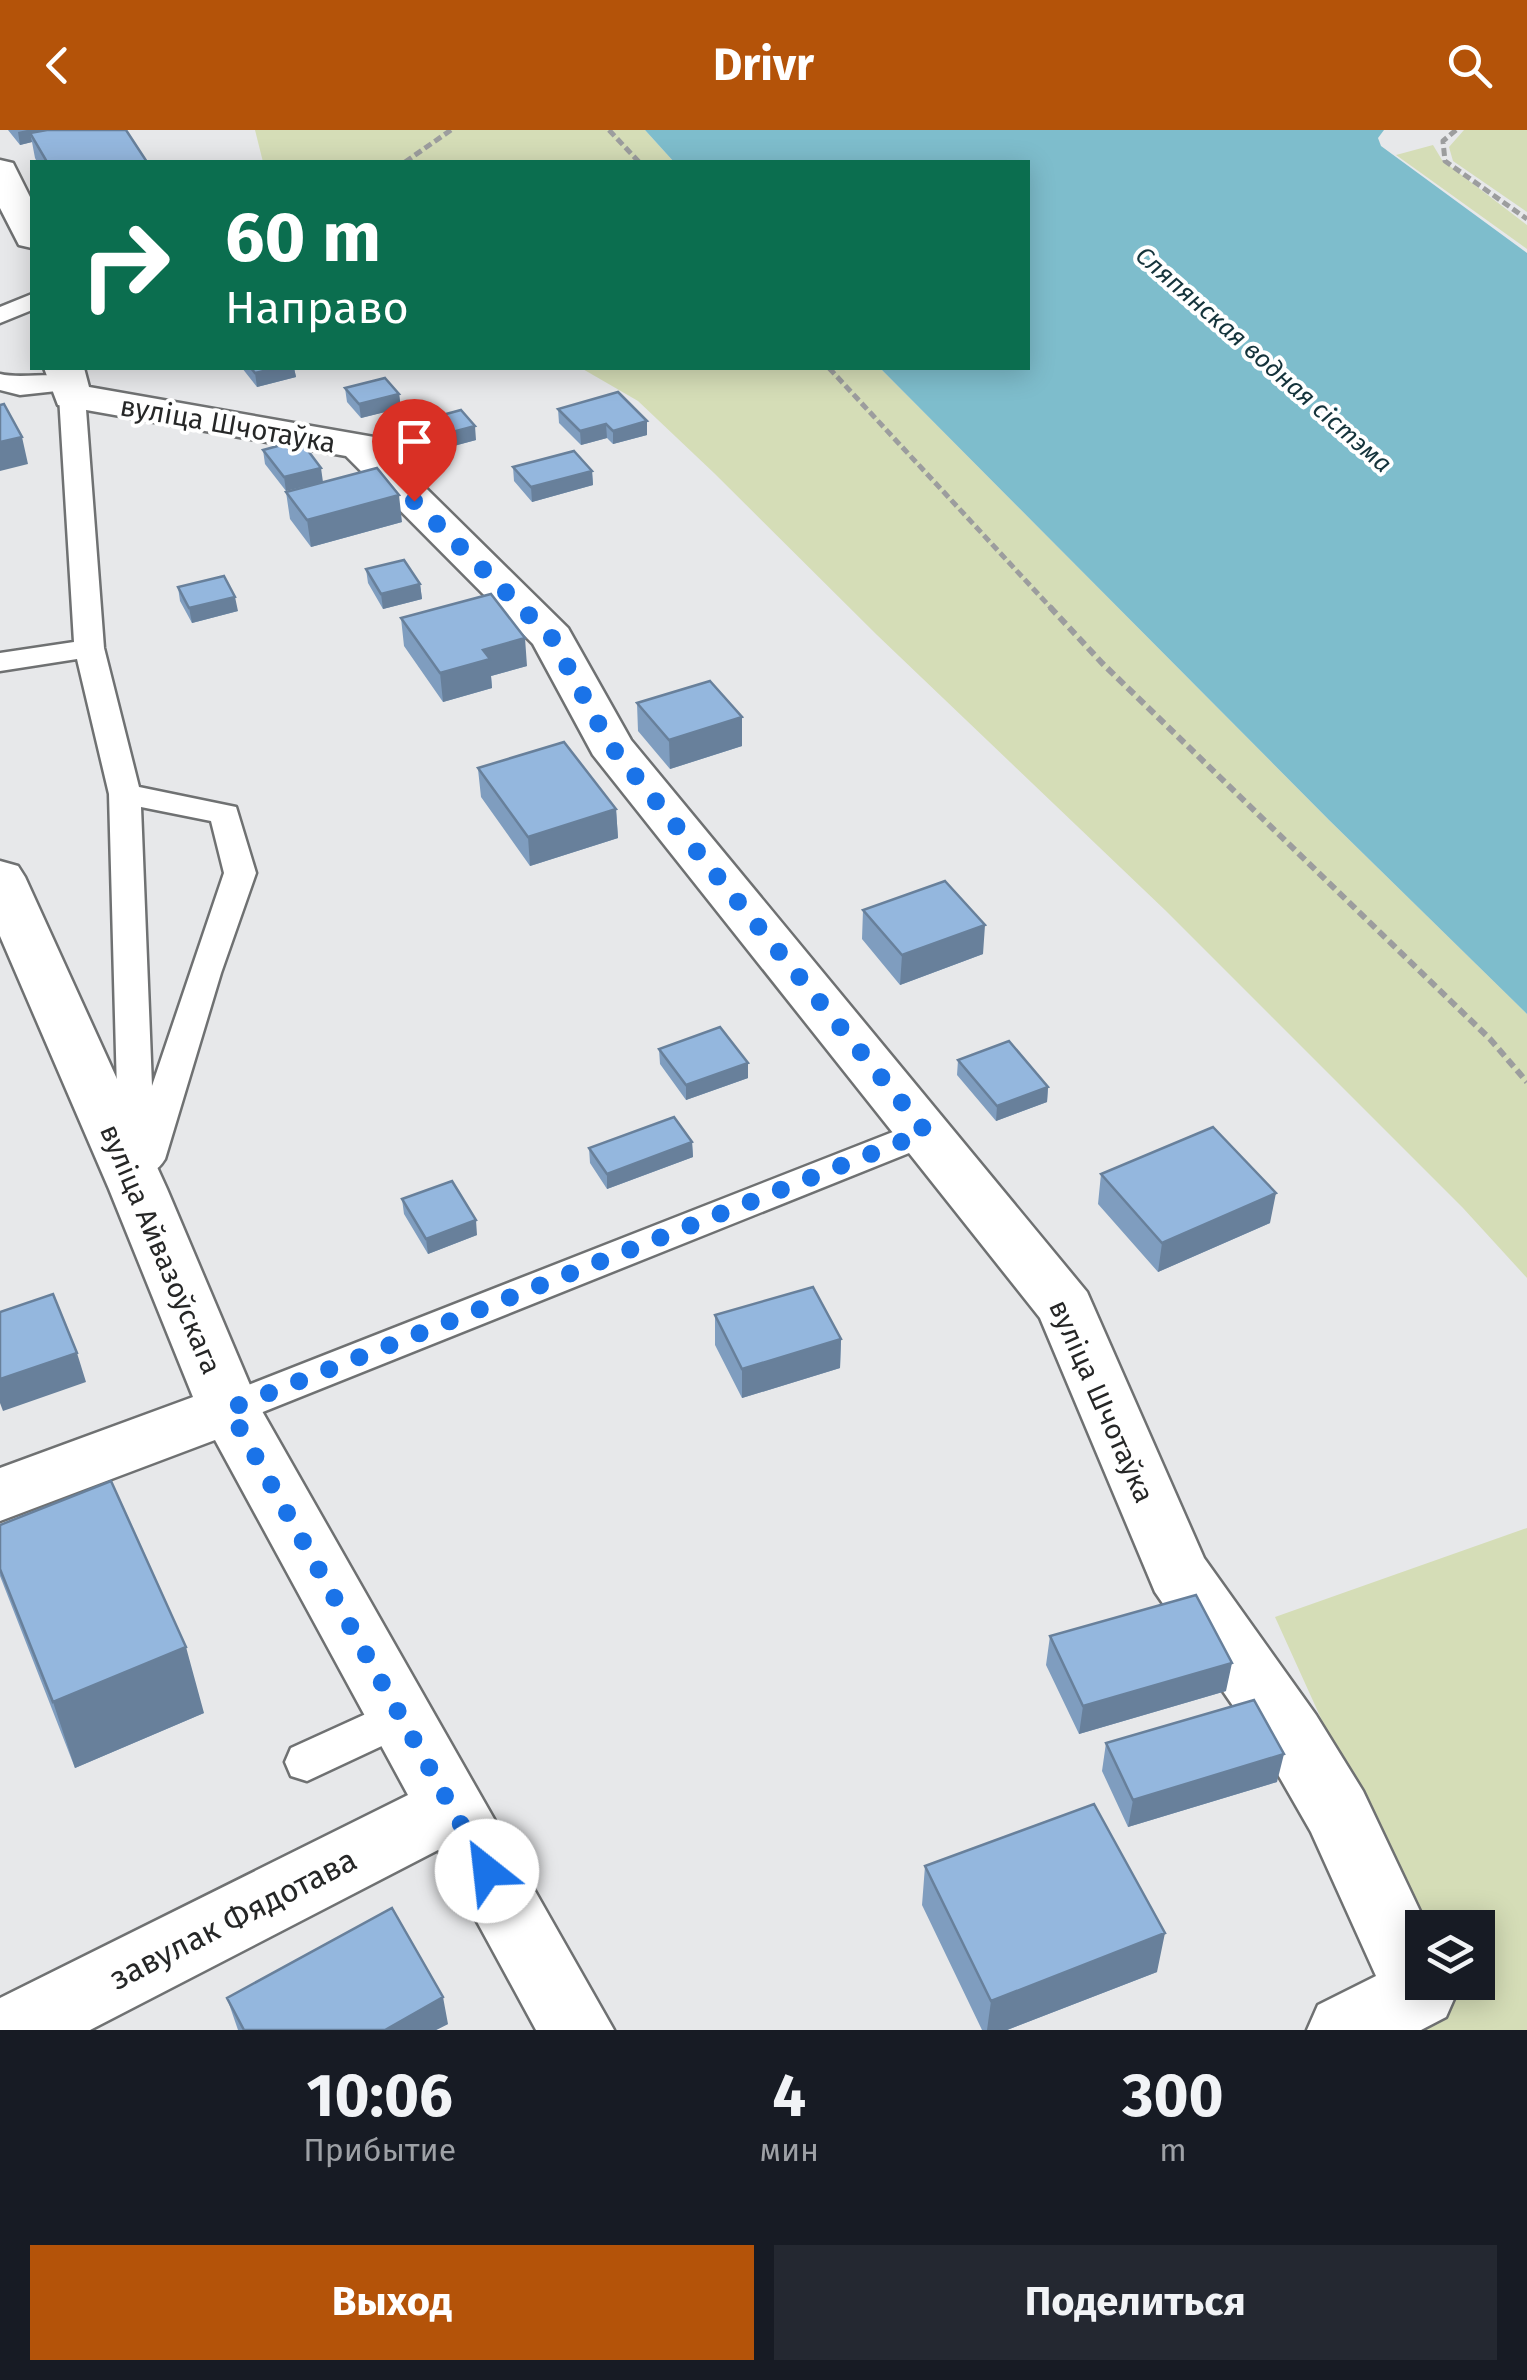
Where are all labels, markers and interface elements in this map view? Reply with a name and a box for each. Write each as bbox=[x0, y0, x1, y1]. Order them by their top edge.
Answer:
icon: back bbox=[30, 38, 85, 93]
text: Drivr bbox=[713, 38, 814, 92]
icon: search bbox=[1442, 38, 1497, 93]
text: 60 m bbox=[225, 196, 381, 280]
icon: right bbox=[60, 200, 190, 330]
water label: Сляпянская водная сістэма bbox=[1129, 240, 1397, 479]
text: Направо bbox=[225, 281, 409, 335]
street label: вуліца Шчотаўка bbox=[118, 389, 338, 460]
pin bbox=[372, 399, 457, 502]
icon: arrive bbox=[387, 414, 442, 469]
street label: вуліца Айвазоўскага bbox=[93, 1119, 228, 1379]
street label: вуліца Шчотаўка bbox=[1042, 1295, 1161, 1508]
position arrow bbox=[435, 1819, 539, 1923]
street label: завулак Фядотава bbox=[103, 1840, 363, 1998]
map controls bbox=[1405, 1910, 1495, 2000]
button: layers bbox=[1405, 1910, 1495, 2000]
text: 10:06 bbox=[307, 2060, 453, 2132]
text: 4 bbox=[772, 2060, 806, 2132]
text: 300 bbox=[1122, 2060, 1224, 2132]
text: Прибытие bbox=[303, 2131, 456, 2169]
text: мин bbox=[759, 2131, 819, 2169]
text: m bbox=[1159, 2131, 1187, 2169]
button: Выход bbox=[30, 2245, 754, 2360]
button: Поделиться bbox=[774, 2245, 1497, 2360]

